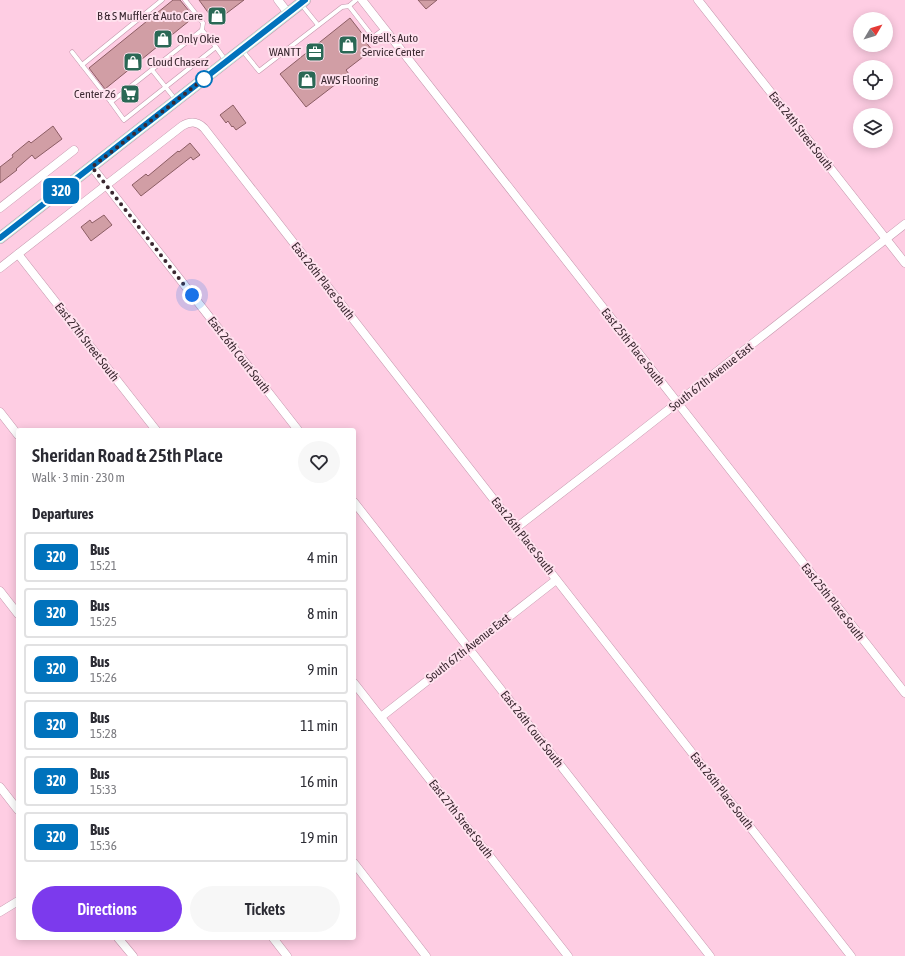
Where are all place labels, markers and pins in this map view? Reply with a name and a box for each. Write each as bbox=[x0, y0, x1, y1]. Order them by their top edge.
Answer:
shop icon: B & S Muffler & Auto Care bbox=[206, 5, 228, 27]
place label: B & S Muffler & Auto Care bbox=[97, 9, 203, 23]
shop icon: Only Okie bbox=[152, 28, 174, 50]
place label: Migell's Auto Service Center bbox=[362, 31, 425, 59]
place label: Only Okie bbox=[177, 32, 220, 46]
shop icon: Migell's Auto Service Center bbox=[337, 34, 359, 56]
office icon: WANTT bbox=[304, 41, 326, 63]
place label: WANTT bbox=[269, 45, 302, 59]
shop icon: Cloud Chaserz bbox=[122, 51, 144, 73]
place label: Cloud Chaserz bbox=[147, 55, 209, 69]
shop icon: AWS Flooring bbox=[296, 69, 318, 91]
unlabelled marker bbox=[195, 70, 213, 88]
place label: AWS Flooring bbox=[321, 73, 379, 87]
supermarket icon: Center 26 bbox=[119, 83, 141, 105]
place label: Center 26 bbox=[74, 87, 116, 101]

